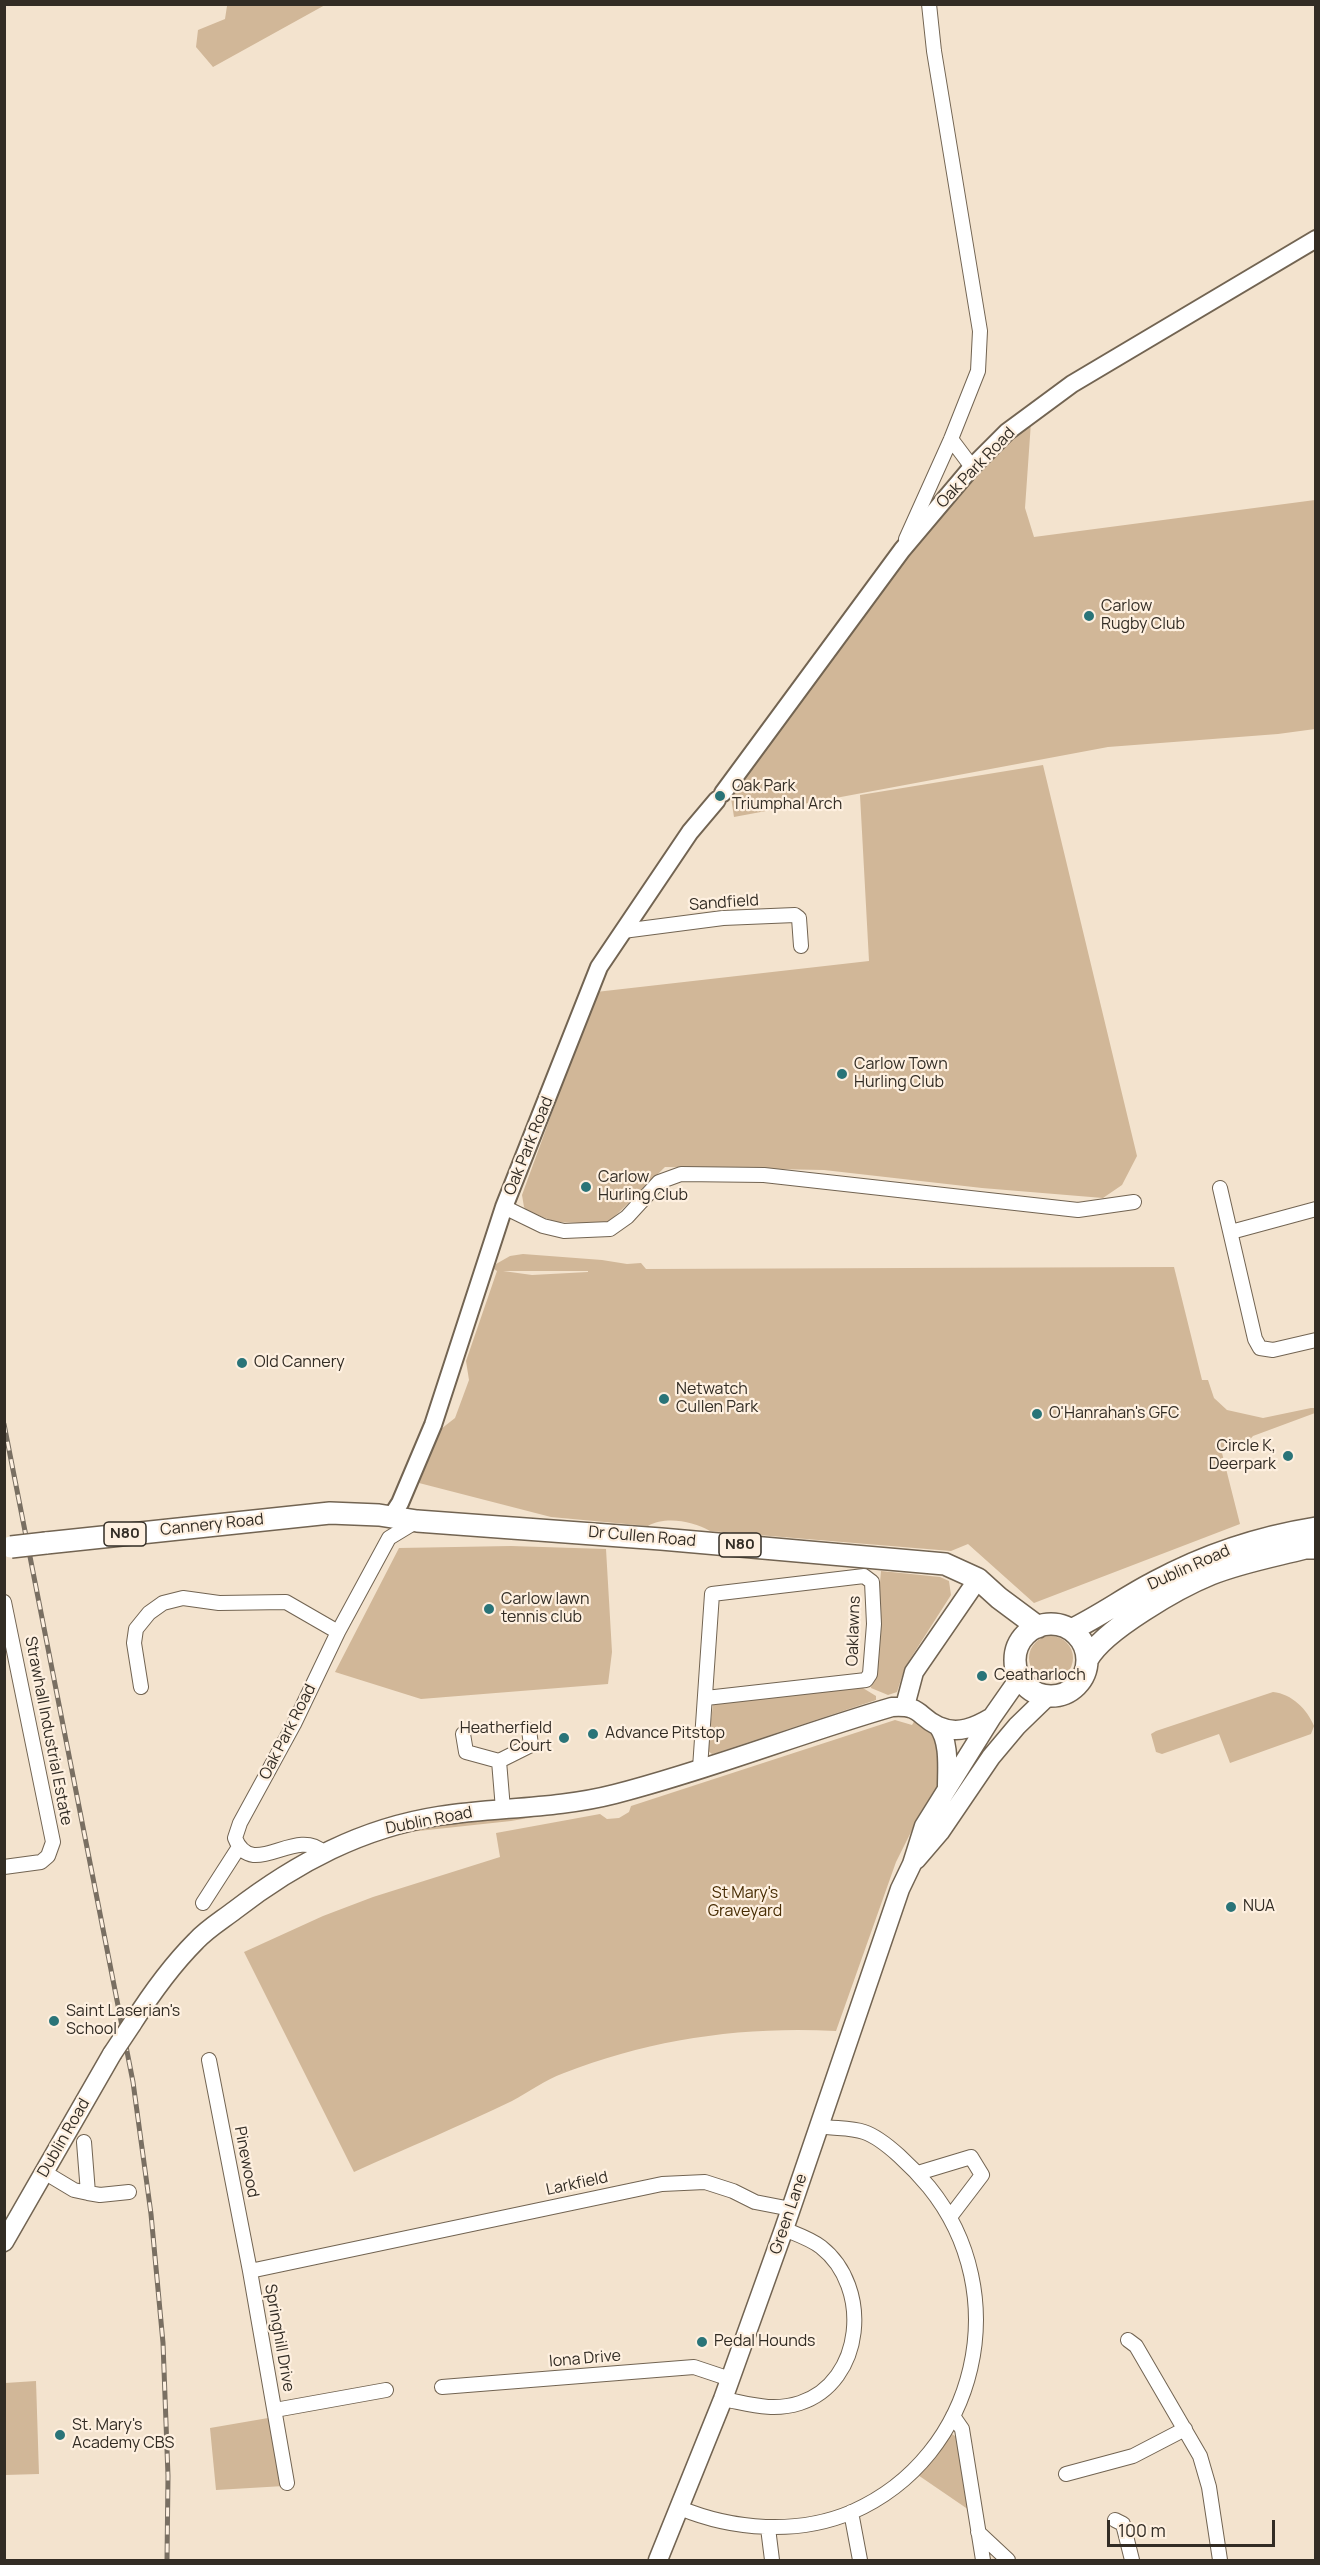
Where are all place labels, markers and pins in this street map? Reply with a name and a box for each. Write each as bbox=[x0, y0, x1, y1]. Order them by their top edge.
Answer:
place label: Carlow Rugby Club bbox=[1101, 597, 1185, 635]
marker: Carlow Rugby Club bbox=[1082, 609, 1096, 623]
place label: Oak Park Triumphal Arch bbox=[732, 777, 842, 815]
marker: Oak Park Triumphal Arch bbox=[713, 789, 727, 803]
place label: Carlow Town Hurling Club bbox=[854, 1055, 948, 1093]
marker: Carlow Town Hurling Club bbox=[835, 1067, 849, 1081]
place label: Carlow Hurling Club bbox=[598, 1168, 688, 1206]
marker: Carlow Hurling Club bbox=[579, 1180, 593, 1194]
place label: Old Cannery bbox=[254, 1353, 345, 1373]
marker: Old Cannery bbox=[235, 1356, 249, 1370]
place label: Netwatch Cullen Park bbox=[676, 1380, 758, 1418]
marker: Netwatch Cullen Park bbox=[657, 1392, 671, 1406]
place label: O'Hanrahan's GFC bbox=[1049, 1404, 1179, 1424]
marker: O'Hanrahan's GFC bbox=[1030, 1407, 1044, 1421]
place label: Circle K, Deerpark bbox=[1209, 1437, 1276, 1475]
marker: Circle K, Deerpark bbox=[1281, 1449, 1295, 1463]
place label: Carlow lawn tennis club bbox=[501, 1590, 590, 1628]
marker: Carlow lawn tennis club bbox=[482, 1602, 496, 1616]
place label: Ceatharloch bbox=[994, 1666, 1086, 1686]
marker: Ceatharloch bbox=[975, 1669, 989, 1683]
place label: Heatherfield Court bbox=[460, 1719, 552, 1757]
place label: Advance Pitstop bbox=[605, 1724, 725, 1744]
marker: Advance Pitstop bbox=[586, 1727, 600, 1741]
marker: Heatherfield Court bbox=[557, 1731, 571, 1745]
place label: NUA bbox=[1243, 1897, 1275, 1917]
marker: NUA bbox=[1224, 1900, 1238, 1914]
place label: Saint Laserian's School bbox=[66, 2002, 180, 2040]
marker: Saint Laserian's School bbox=[47, 2014, 61, 2028]
place label: Pedal Hounds bbox=[714, 2332, 816, 2352]
marker: Pedal Hounds bbox=[695, 2335, 709, 2349]
place label: St. Mary's Academy CBS bbox=[72, 2416, 174, 2454]
marker: St. Mary's Academy CBS bbox=[53, 2428, 67, 2442]

